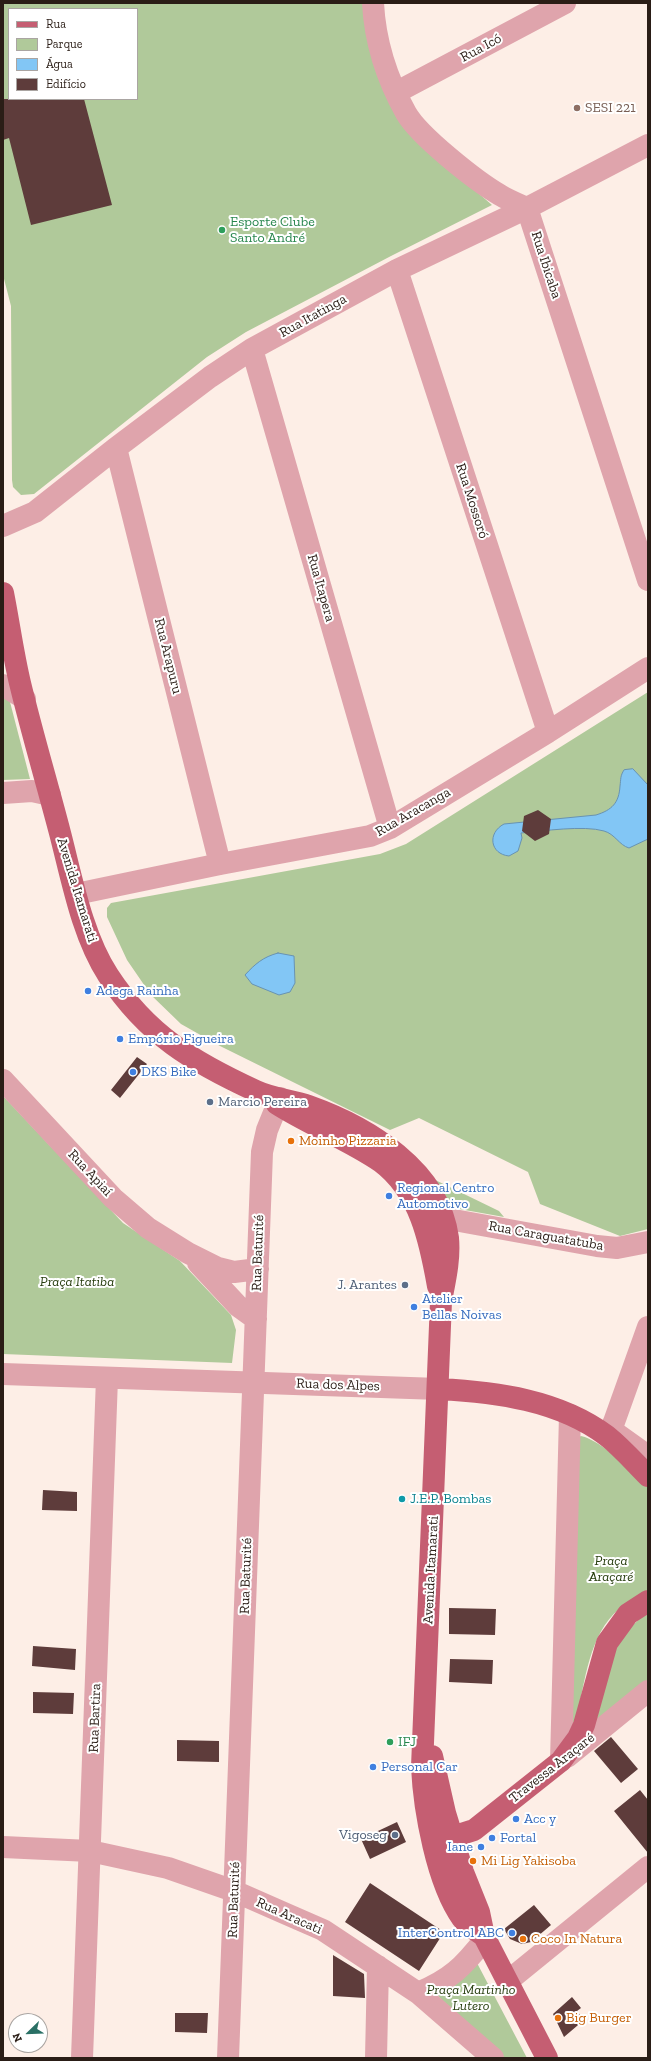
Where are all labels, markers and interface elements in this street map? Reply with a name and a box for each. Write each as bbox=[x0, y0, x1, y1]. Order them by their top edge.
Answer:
legend bbox=[8, 8, 138, 100]
text: Rua bbox=[46, 17, 66, 31]
street label: Rua Icó bbox=[458, 30, 504, 66]
text: Parque bbox=[46, 37, 82, 51]
text: Água bbox=[46, 57, 73, 71]
text: Edifício bbox=[46, 77, 86, 91]
place label: SESI 221 bbox=[585, 100, 636, 116]
marker: SESI 221 bbox=[572, 103, 582, 113]
place label: Esporte Clube Santo André bbox=[230, 214, 315, 246]
marker: Esporte Clube Santo André bbox=[217, 225, 227, 235]
street label: Rua Ibicaba bbox=[527, 229, 565, 301]
street label: Rua Itatinga bbox=[276, 291, 350, 341]
street label: Rua Mossoró bbox=[452, 461, 492, 541]
street label: Rua Itapera bbox=[303, 552, 339, 624]
street label: Rua Arapuru bbox=[150, 616, 186, 696]
street label: Rua Aracanga bbox=[372, 784, 454, 840]
street label: Avenida Itamarati bbox=[53, 836, 101, 944]
place label: Adega Rainha bbox=[96, 983, 179, 999]
marker: Adega Rainha bbox=[83, 986, 93, 996]
place label: Empório Figueira bbox=[128, 1031, 234, 1047]
marker: Empório Figueira bbox=[115, 1034, 125, 1044]
place label: DKS Bike bbox=[141, 1064, 196, 1080]
marker: DKS Bike bbox=[128, 1067, 138, 1077]
place label: Marcio Pereira bbox=[218, 1094, 307, 1110]
marker: Marcio Pereira bbox=[205, 1097, 215, 1107]
place label: Moinho Pizzaria bbox=[299, 1133, 397, 1149]
marker: Moinho Pizzaria bbox=[286, 1136, 296, 1146]
street label: Rua Apiaí bbox=[64, 1146, 116, 1200]
place label: Regional Centro Automotivo bbox=[397, 1180, 494, 1212]
marker: Regional Centro Automotivo bbox=[384, 1191, 394, 1201]
street label: Rua Baturité bbox=[248, 1215, 268, 1291]
street label: Rua Caraguatatuba bbox=[487, 1218, 605, 1254]
park label: Praça Itatiba bbox=[40, 1274, 114, 1290]
place label: J. Arantes bbox=[337, 1277, 397, 1293]
marker: J. Arantes bbox=[400, 1280, 410, 1290]
place label: Atelier Bellas Noivas bbox=[422, 1291, 502, 1324]
marker: Atelier Bellas Noivas bbox=[409, 1302, 419, 1312]
street label: Rua dos Alpes bbox=[296, 1375, 380, 1395]
place label: J.E.P. Bombas bbox=[410, 1491, 491, 1507]
marker: J.E.P. Bombas bbox=[397, 1494, 407, 1504]
street label: Avenida Itamarati bbox=[420, 1515, 442, 1625]
street label: Rua Baturité bbox=[236, 1538, 256, 1614]
park label: Praça Araçaré bbox=[589, 1553, 633, 1586]
street label: Rua Bartira bbox=[85, 1683, 105, 1753]
street label: Travessa Araçaré bbox=[506, 1729, 598, 1807]
place label: IFJ bbox=[398, 1734, 416, 1750]
marker: IFJ bbox=[385, 1737, 395, 1747]
place label: Personal Car bbox=[381, 1759, 458, 1775]
marker: Personal Car bbox=[368, 1762, 378, 1772]
place label: Acc y bbox=[524, 1811, 556, 1827]
marker: Acc y bbox=[511, 1814, 521, 1824]
place label: Vigoseg bbox=[339, 1827, 387, 1843]
marker: Vigoseg bbox=[390, 1830, 400, 1840]
place label: Fortal bbox=[500, 1830, 536, 1846]
marker: Fortal bbox=[487, 1833, 497, 1843]
place label: Iane bbox=[447, 1839, 473, 1855]
marker: Iane bbox=[476, 1842, 486, 1852]
place label: Mi Lig Yakisoba bbox=[481, 1853, 576, 1869]
marker: Mi Lig Yakisoba bbox=[468, 1856, 478, 1866]
street label: Rua Baturité bbox=[224, 1862, 244, 1938]
street label: Rua Aracati bbox=[253, 1894, 325, 1938]
place label: InterControl ABC bbox=[398, 1925, 504, 1941]
marker: InterControl ABC bbox=[507, 1928, 517, 1938]
place label: Coco In Natura bbox=[531, 1931, 622, 1947]
marker: Coco In Natura bbox=[518, 1934, 528, 1944]
park label: Praça Martinho Lutero bbox=[426, 1982, 516, 2014]
place label: Big Burger bbox=[566, 2010, 632, 2026]
north arrow bbox=[8, 2013, 48, 2053]
marker: Big Burger bbox=[553, 2013, 563, 2023]
text: N bbox=[10, 2031, 25, 2044]

